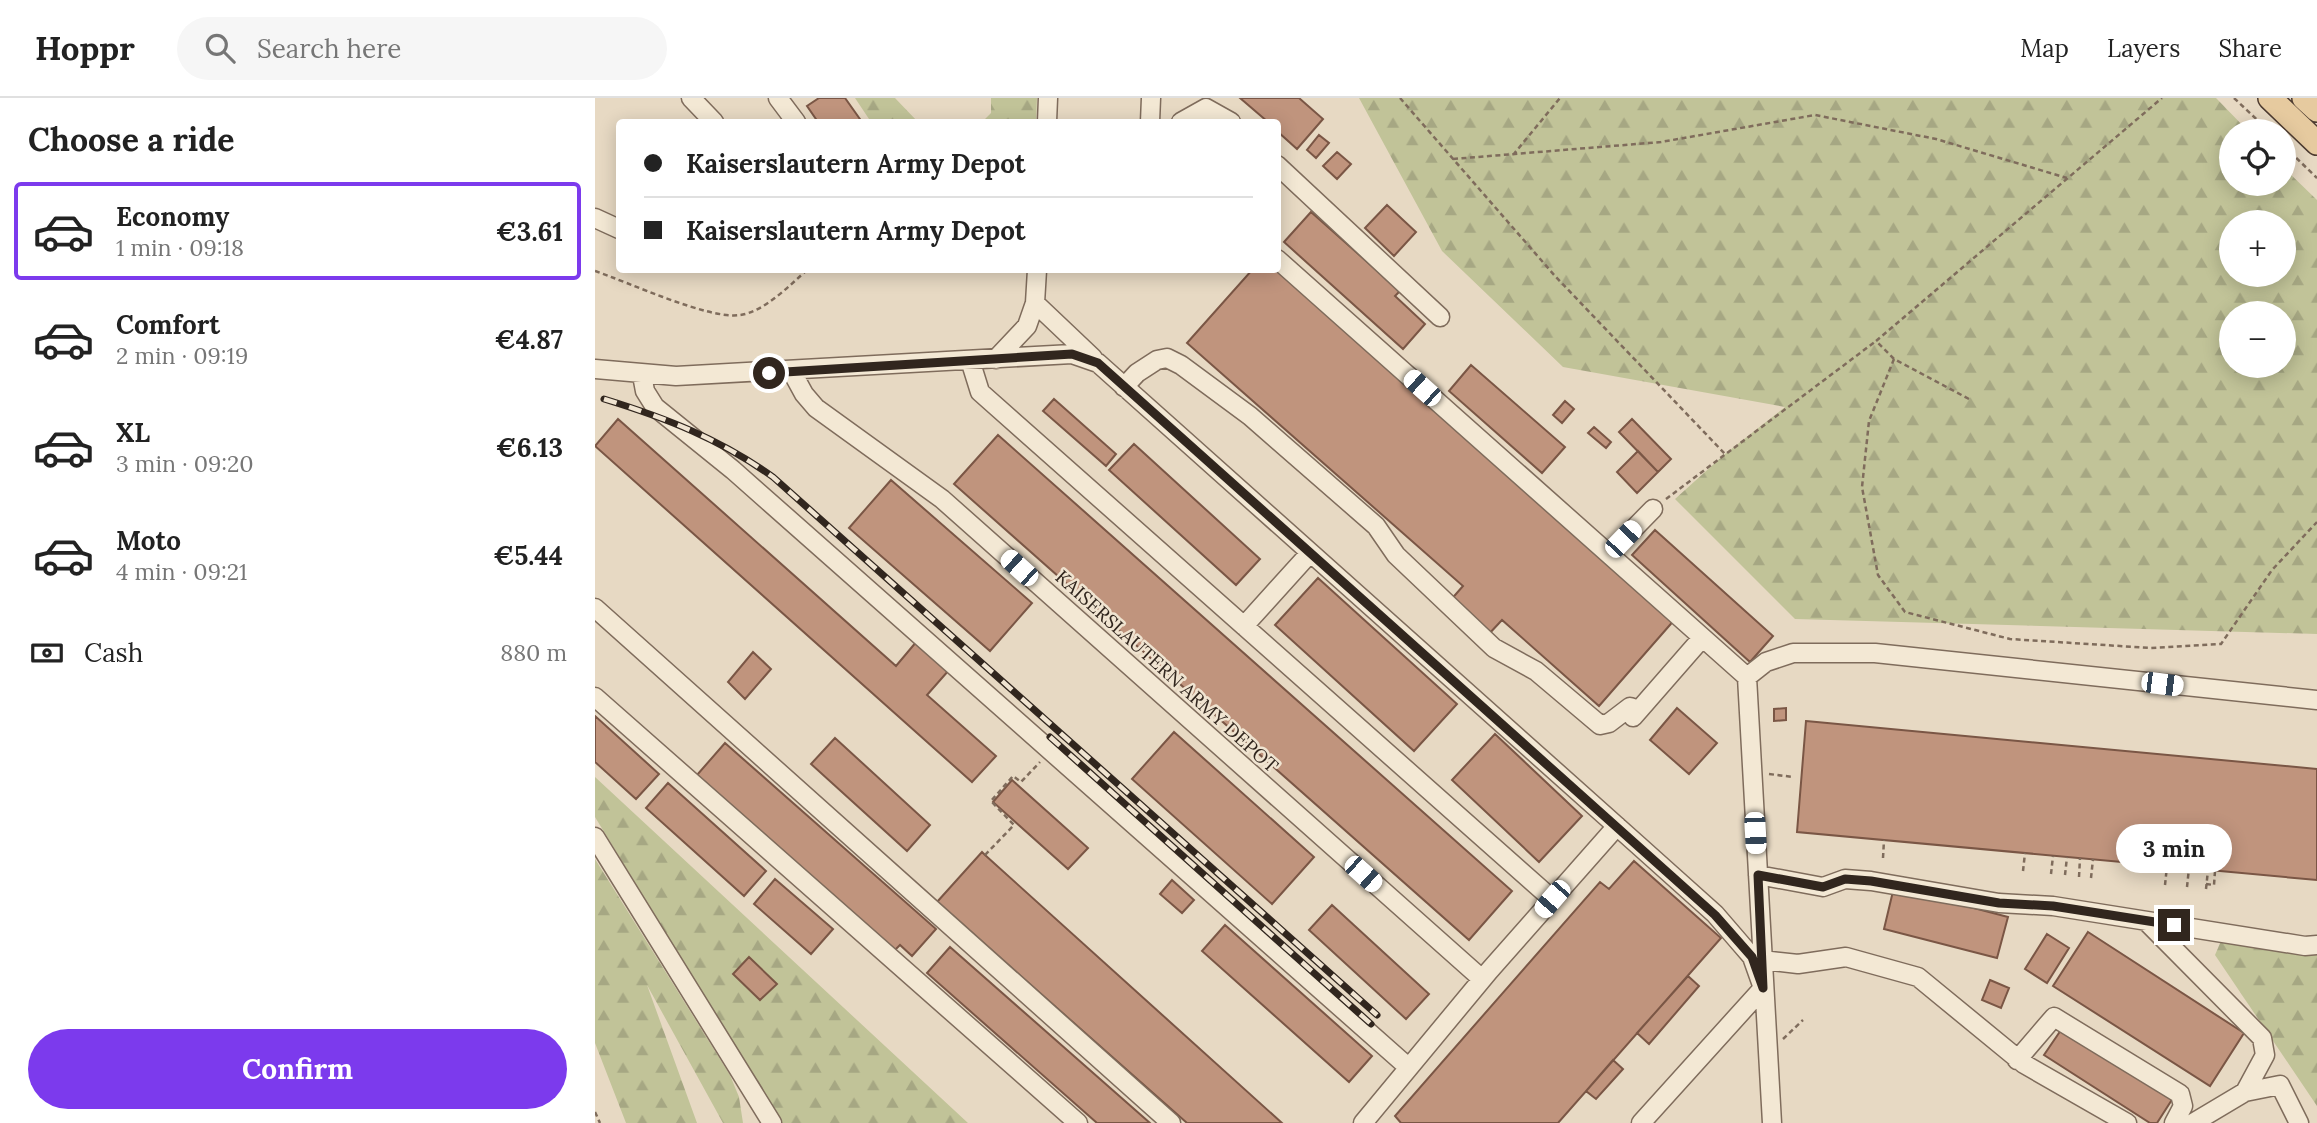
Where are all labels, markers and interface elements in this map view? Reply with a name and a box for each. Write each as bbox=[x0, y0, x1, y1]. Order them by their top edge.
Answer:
search box bbox=[177, 17, 667, 80]
text: Hoppr bbox=[35, 27, 135, 69]
icon: search bbox=[201, 29, 239, 67]
text: Search here bbox=[257, 32, 401, 65]
text: Map bbox=[2020, 33, 2069, 64]
text: Layers bbox=[2107, 33, 2180, 64]
text: Share bbox=[2218, 33, 2282, 64]
text: Choose a ride bbox=[28, 119, 235, 160]
map controls bbox=[2219, 119, 2296, 378]
button: locate bbox=[2219, 119, 2296, 196]
text: Kaiserslautern Army Depot bbox=[686, 147, 1026, 180]
icon: car bbox=[32, 200, 95, 263]
text: Economy bbox=[116, 200, 229, 233]
button: + bbox=[2219, 210, 2296, 287]
text: Kaiserslautern Army Depot bbox=[686, 214, 1026, 247]
text: €3.61 bbox=[496, 215, 563, 248]
text: 1 min · 09:18 bbox=[116, 233, 244, 262]
button: − bbox=[2219, 301, 2296, 378]
icon: car bbox=[32, 308, 95, 371]
text: Comfort bbox=[116, 308, 220, 341]
text: €4.87 bbox=[495, 323, 563, 356]
text: 2 min · 09:19 bbox=[116, 341, 248, 370]
route start bbox=[753, 357, 785, 389]
car bbox=[1400, 366, 1445, 410]
icon: car bbox=[32, 416, 95, 479]
text: XL bbox=[116, 416, 150, 449]
text: €6.13 bbox=[496, 431, 563, 464]
text: 3 min · 09:20 bbox=[116, 449, 254, 478]
car bbox=[1601, 517, 1646, 561]
icon: car bbox=[32, 524, 95, 587]
text: Moto bbox=[116, 524, 181, 557]
text: €5.44 bbox=[493, 539, 563, 572]
car bbox=[997, 546, 1042, 590]
text: 4 min · 09:21 bbox=[116, 557, 247, 586]
street label: KAISERSLAUTERN ARMY DEPOT bbox=[1051, 565, 1283, 777]
icon: cash bbox=[28, 634, 66, 672]
text: Cash bbox=[84, 636, 143, 669]
text: 880 m bbox=[500, 638, 567, 667]
car bbox=[2140, 671, 2185, 697]
car bbox=[1744, 811, 1767, 855]
callout: 3 min bbox=[2116, 824, 2232, 872]
text: 3 min bbox=[2143, 834, 2205, 863]
car bbox=[1341, 852, 1386, 896]
car bbox=[1531, 876, 1574, 922]
route end bbox=[2158, 909, 2190, 941]
button: Confirm bbox=[28, 1029, 567, 1109]

